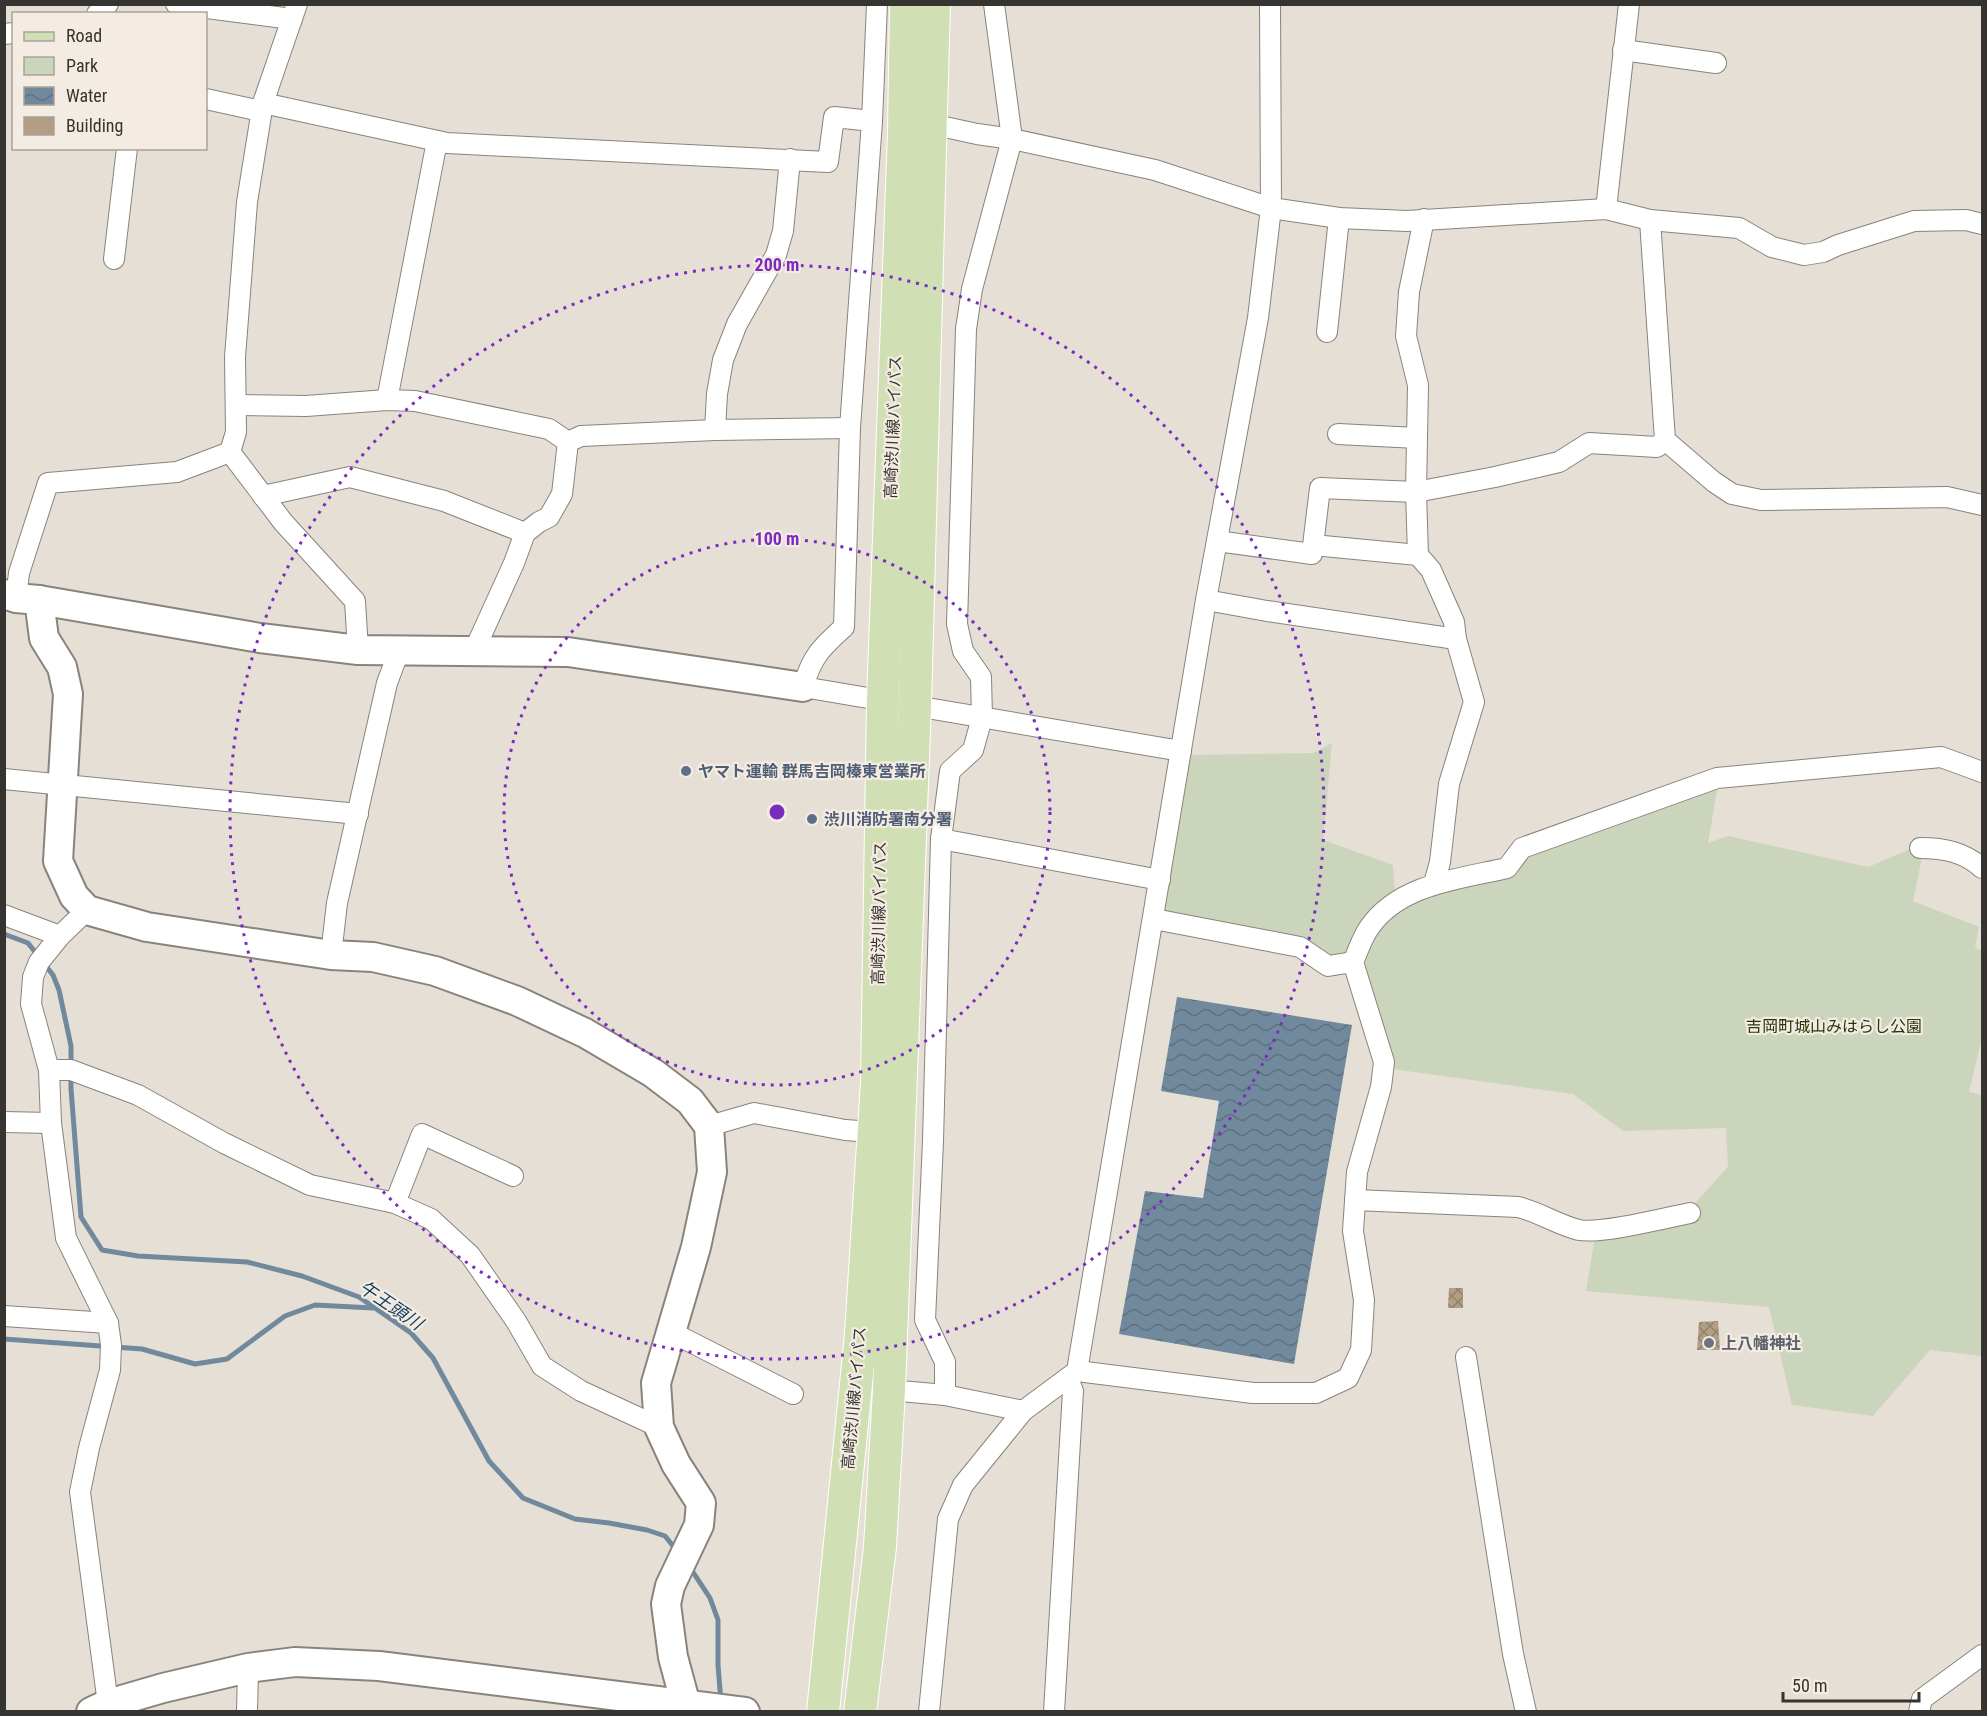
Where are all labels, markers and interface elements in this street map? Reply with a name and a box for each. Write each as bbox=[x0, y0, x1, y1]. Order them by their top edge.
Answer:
legend bbox=[12, 12, 207, 150]
text: Road bbox=[66, 25, 102, 46]
text: Park bbox=[66, 55, 98, 76]
text: Water bbox=[66, 85, 108, 106]
text: Building bbox=[66, 115, 123, 136]
text: 200 m bbox=[755, 254, 799, 275]
street label: 高崎渋川線バイパス bbox=[881, 355, 905, 499]
text: 100 m bbox=[755, 528, 799, 549]
place label: ヤマト運輸 群馬吉岡榛東営業所 bbox=[698, 762, 926, 781]
marker: ヤマト運輸 群馬吉岡榛東営業所 bbox=[679, 764, 693, 778]
centre of rings bbox=[767, 802, 787, 822]
place label: 渋川消防署南分署 bbox=[824, 810, 952, 829]
marker: 渋川消防署南分署 bbox=[805, 812, 819, 826]
street label: 高崎渋川線バイパス bbox=[868, 841, 890, 985]
park label: 吉岡町城山みはらし公園 bbox=[1746, 1017, 1922, 1036]
water label: 午王頭川 bbox=[355, 1276, 428, 1335]
street label: 高崎渋川線バイパス bbox=[838, 1326, 870, 1470]
place label: 上八幡神社 bbox=[1721, 1334, 1801, 1353]
marker: 上八幡神社 bbox=[1702, 1336, 1716, 1350]
scale bar bbox=[1783, 1665, 1920, 1703]
text: 50 m bbox=[1792, 1675, 1827, 1696]

